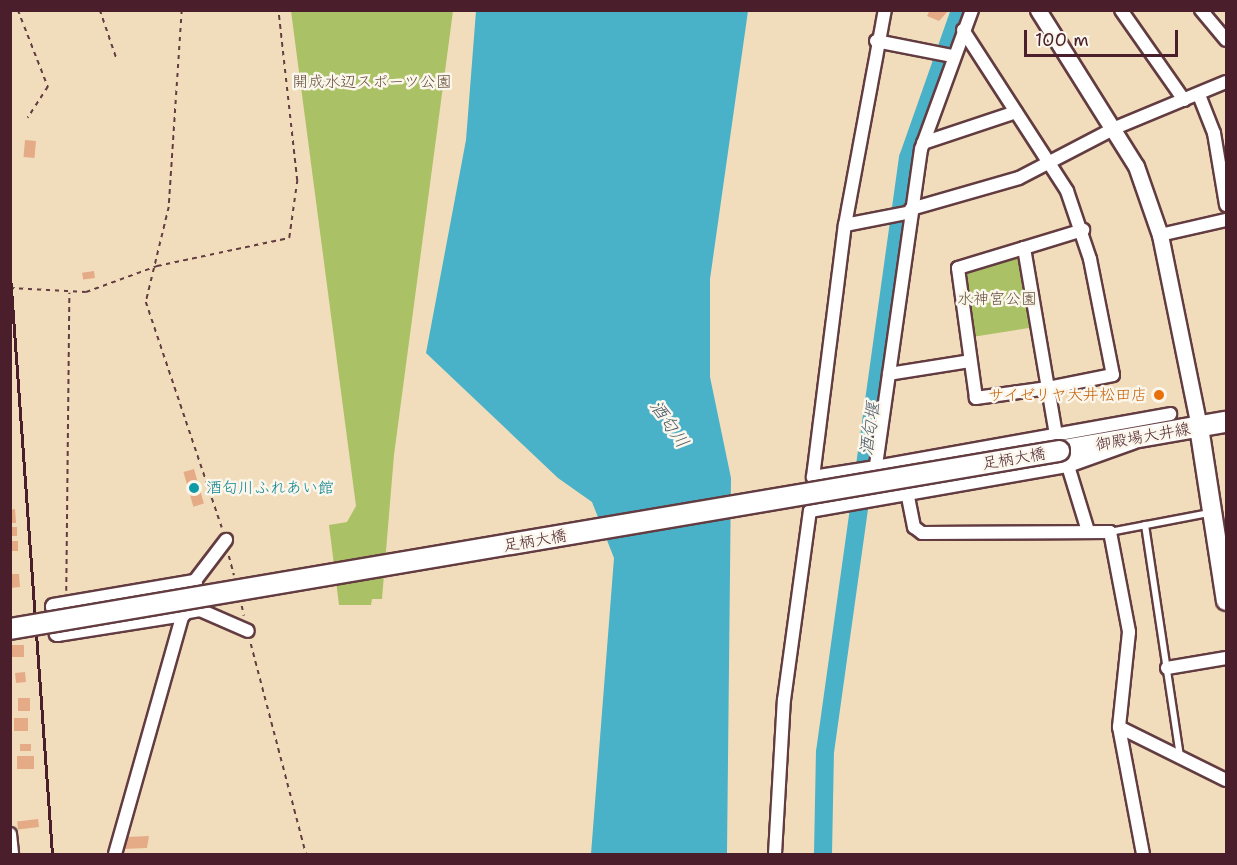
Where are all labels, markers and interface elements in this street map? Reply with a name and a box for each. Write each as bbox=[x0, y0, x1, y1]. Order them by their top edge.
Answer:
scale bar bbox=[1027, 18, 1182, 56]
text: 100 m bbox=[1035, 28, 1089, 52]
park label: 開成水辺スポーツ公園 bbox=[292, 72, 452, 92]
park label: 水神宮公園 bbox=[957, 289, 1037, 309]
place label: サイゼリヤ大井松田店 bbox=[987, 385, 1147, 405]
marker: サイゼリヤ大井松田店 bbox=[1152, 388, 1166, 402]
water label: 酒匂川 bbox=[645, 396, 693, 452]
water label: 酒匂堰 bbox=[856, 401, 884, 457]
street label: 御殿場大井線 bbox=[1094, 419, 1192, 455]
street label: 足柄大橋 bbox=[981, 444, 1047, 474]
place label: 酒匂川ふれあい館 bbox=[206, 478, 334, 498]
marker: 酒匂川ふれあい館 bbox=[187, 481, 201, 495]
street label: 足柄大橋 bbox=[502, 526, 568, 556]

